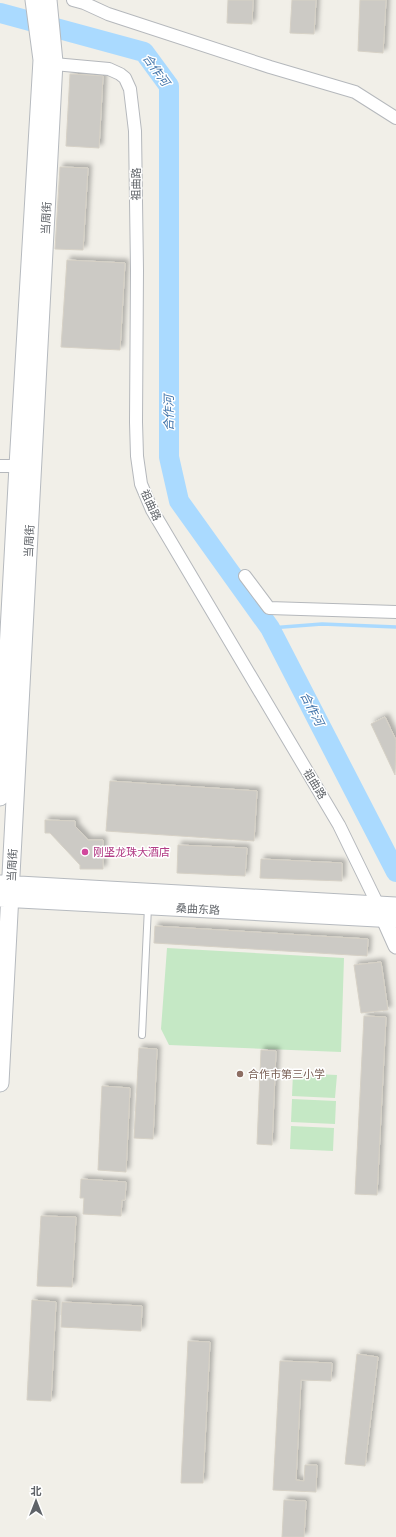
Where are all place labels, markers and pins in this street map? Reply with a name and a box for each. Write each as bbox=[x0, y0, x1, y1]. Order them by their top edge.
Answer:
place label: 刚坚龙珠大酒店 bbox=[93, 845, 170, 859]
marker: 刚坚龙珠大酒店 bbox=[80, 847, 90, 857]
place label: 合作市第三小学 bbox=[248, 1067, 325, 1081]
marker: 合作市第三小学 bbox=[235, 1069, 245, 1079]

